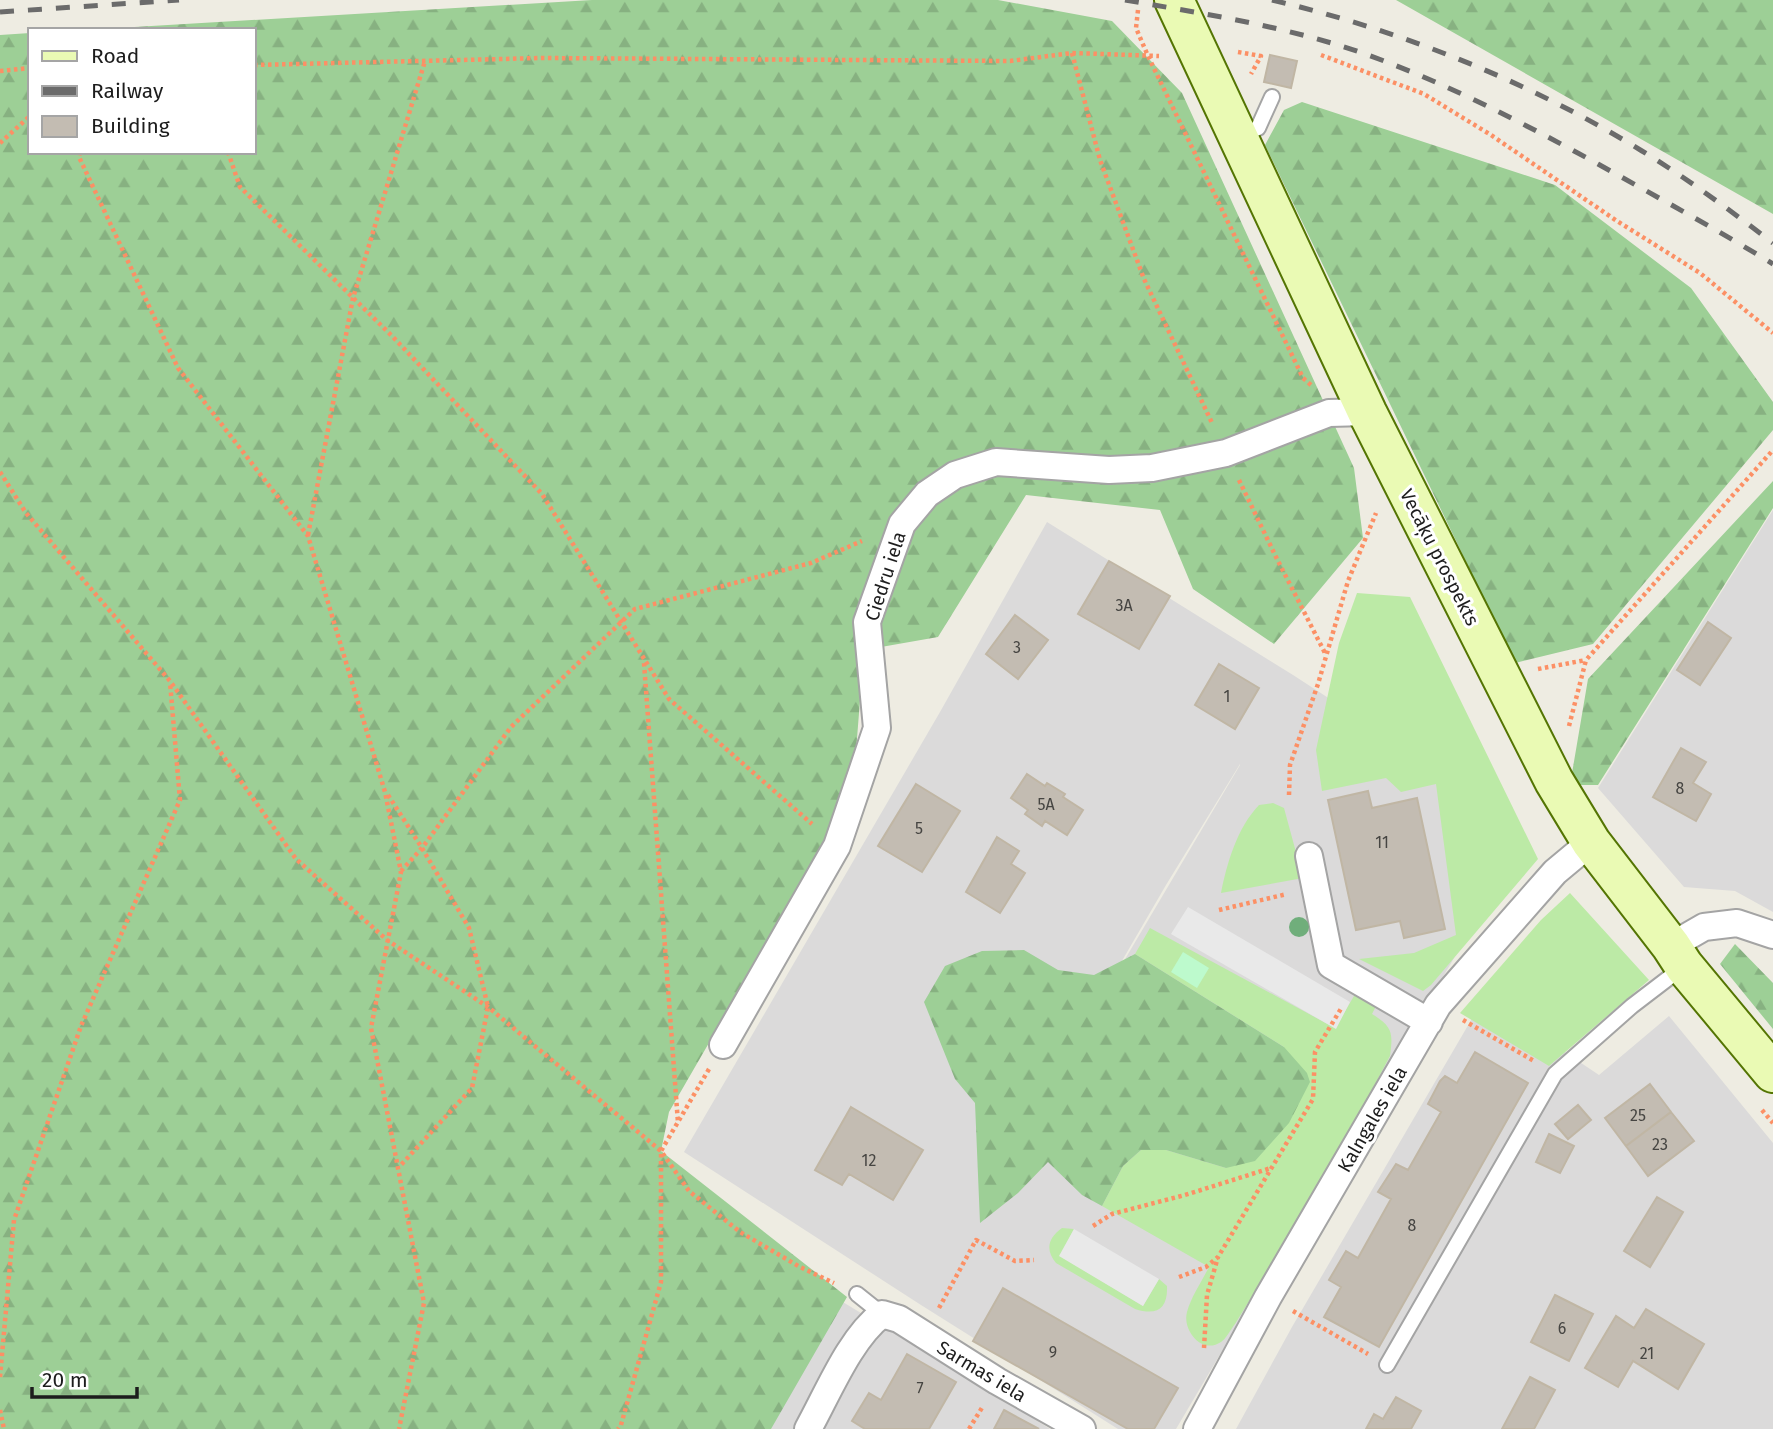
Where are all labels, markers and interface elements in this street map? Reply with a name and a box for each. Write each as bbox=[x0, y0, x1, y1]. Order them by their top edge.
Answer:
legend bbox=[28, 28, 256, 154]
text: Road bbox=[91, 43, 139, 69]
text: Railway bbox=[91, 78, 164, 104]
text: Building bbox=[91, 113, 170, 139]
street label: Vecāķu prospekts bbox=[1394, 485, 1484, 630]
street label: Ciedru iela bbox=[860, 529, 911, 624]
house number: 3A bbox=[1115, 596, 1133, 615]
house number: 3 bbox=[1013, 638, 1021, 657]
house number: 1 bbox=[1224, 687, 1230, 706]
house number: 8 bbox=[1676, 779, 1685, 798]
house number: 5A bbox=[1037, 795, 1055, 814]
house number: 5 bbox=[915, 819, 923, 838]
house number: 11 bbox=[1375, 833, 1389, 852]
street label: Kalngales iela bbox=[1333, 1062, 1412, 1176]
house number: 25 bbox=[1630, 1106, 1646, 1125]
house number: 23 bbox=[1652, 1135, 1668, 1154]
house number: 12 bbox=[862, 1151, 876, 1170]
house number: 8 bbox=[1408, 1216, 1417, 1235]
house number: 6 bbox=[1558, 1319, 1566, 1338]
street label: Sarmas iela bbox=[933, 1336, 1030, 1407]
house number: 9 bbox=[1049, 1343, 1057, 1362]
house number: 21 bbox=[1640, 1344, 1654, 1363]
scale bar bbox=[32, 1356, 136, 1400]
text: 20 m bbox=[42, 1367, 88, 1393]
house number: 7 bbox=[916, 1379, 924, 1398]

